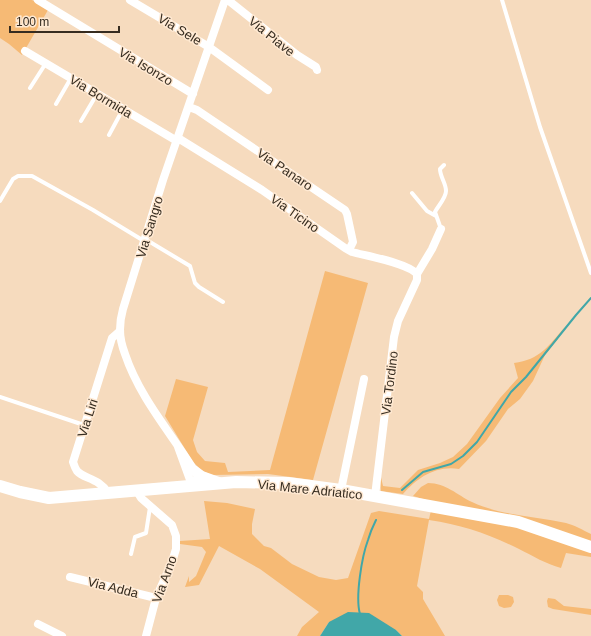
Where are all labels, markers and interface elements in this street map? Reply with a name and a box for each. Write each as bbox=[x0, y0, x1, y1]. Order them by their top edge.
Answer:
scale bar bbox=[10, 8, 119, 34]
street label: Via Sele bbox=[155, 11, 204, 48]
street label: Via Piave bbox=[246, 13, 298, 59]
text: 100 m bbox=[16, 15, 49, 29]
street label: Via Isonzo bbox=[116, 44, 176, 88]
street label: Via Bormida bbox=[67, 72, 136, 121]
street label: Via Panaro bbox=[254, 145, 315, 194]
street label: Via Ticino bbox=[267, 191, 322, 236]
street label: Via Sangro bbox=[133, 194, 166, 260]
street label: Via Tordino bbox=[378, 350, 401, 416]
street label: Via Liri bbox=[74, 397, 101, 439]
street label: Via Mare Adriatico bbox=[257, 477, 363, 502]
street label: Via Arno bbox=[149, 554, 180, 605]
street label: Via Adda bbox=[86, 574, 141, 601]

